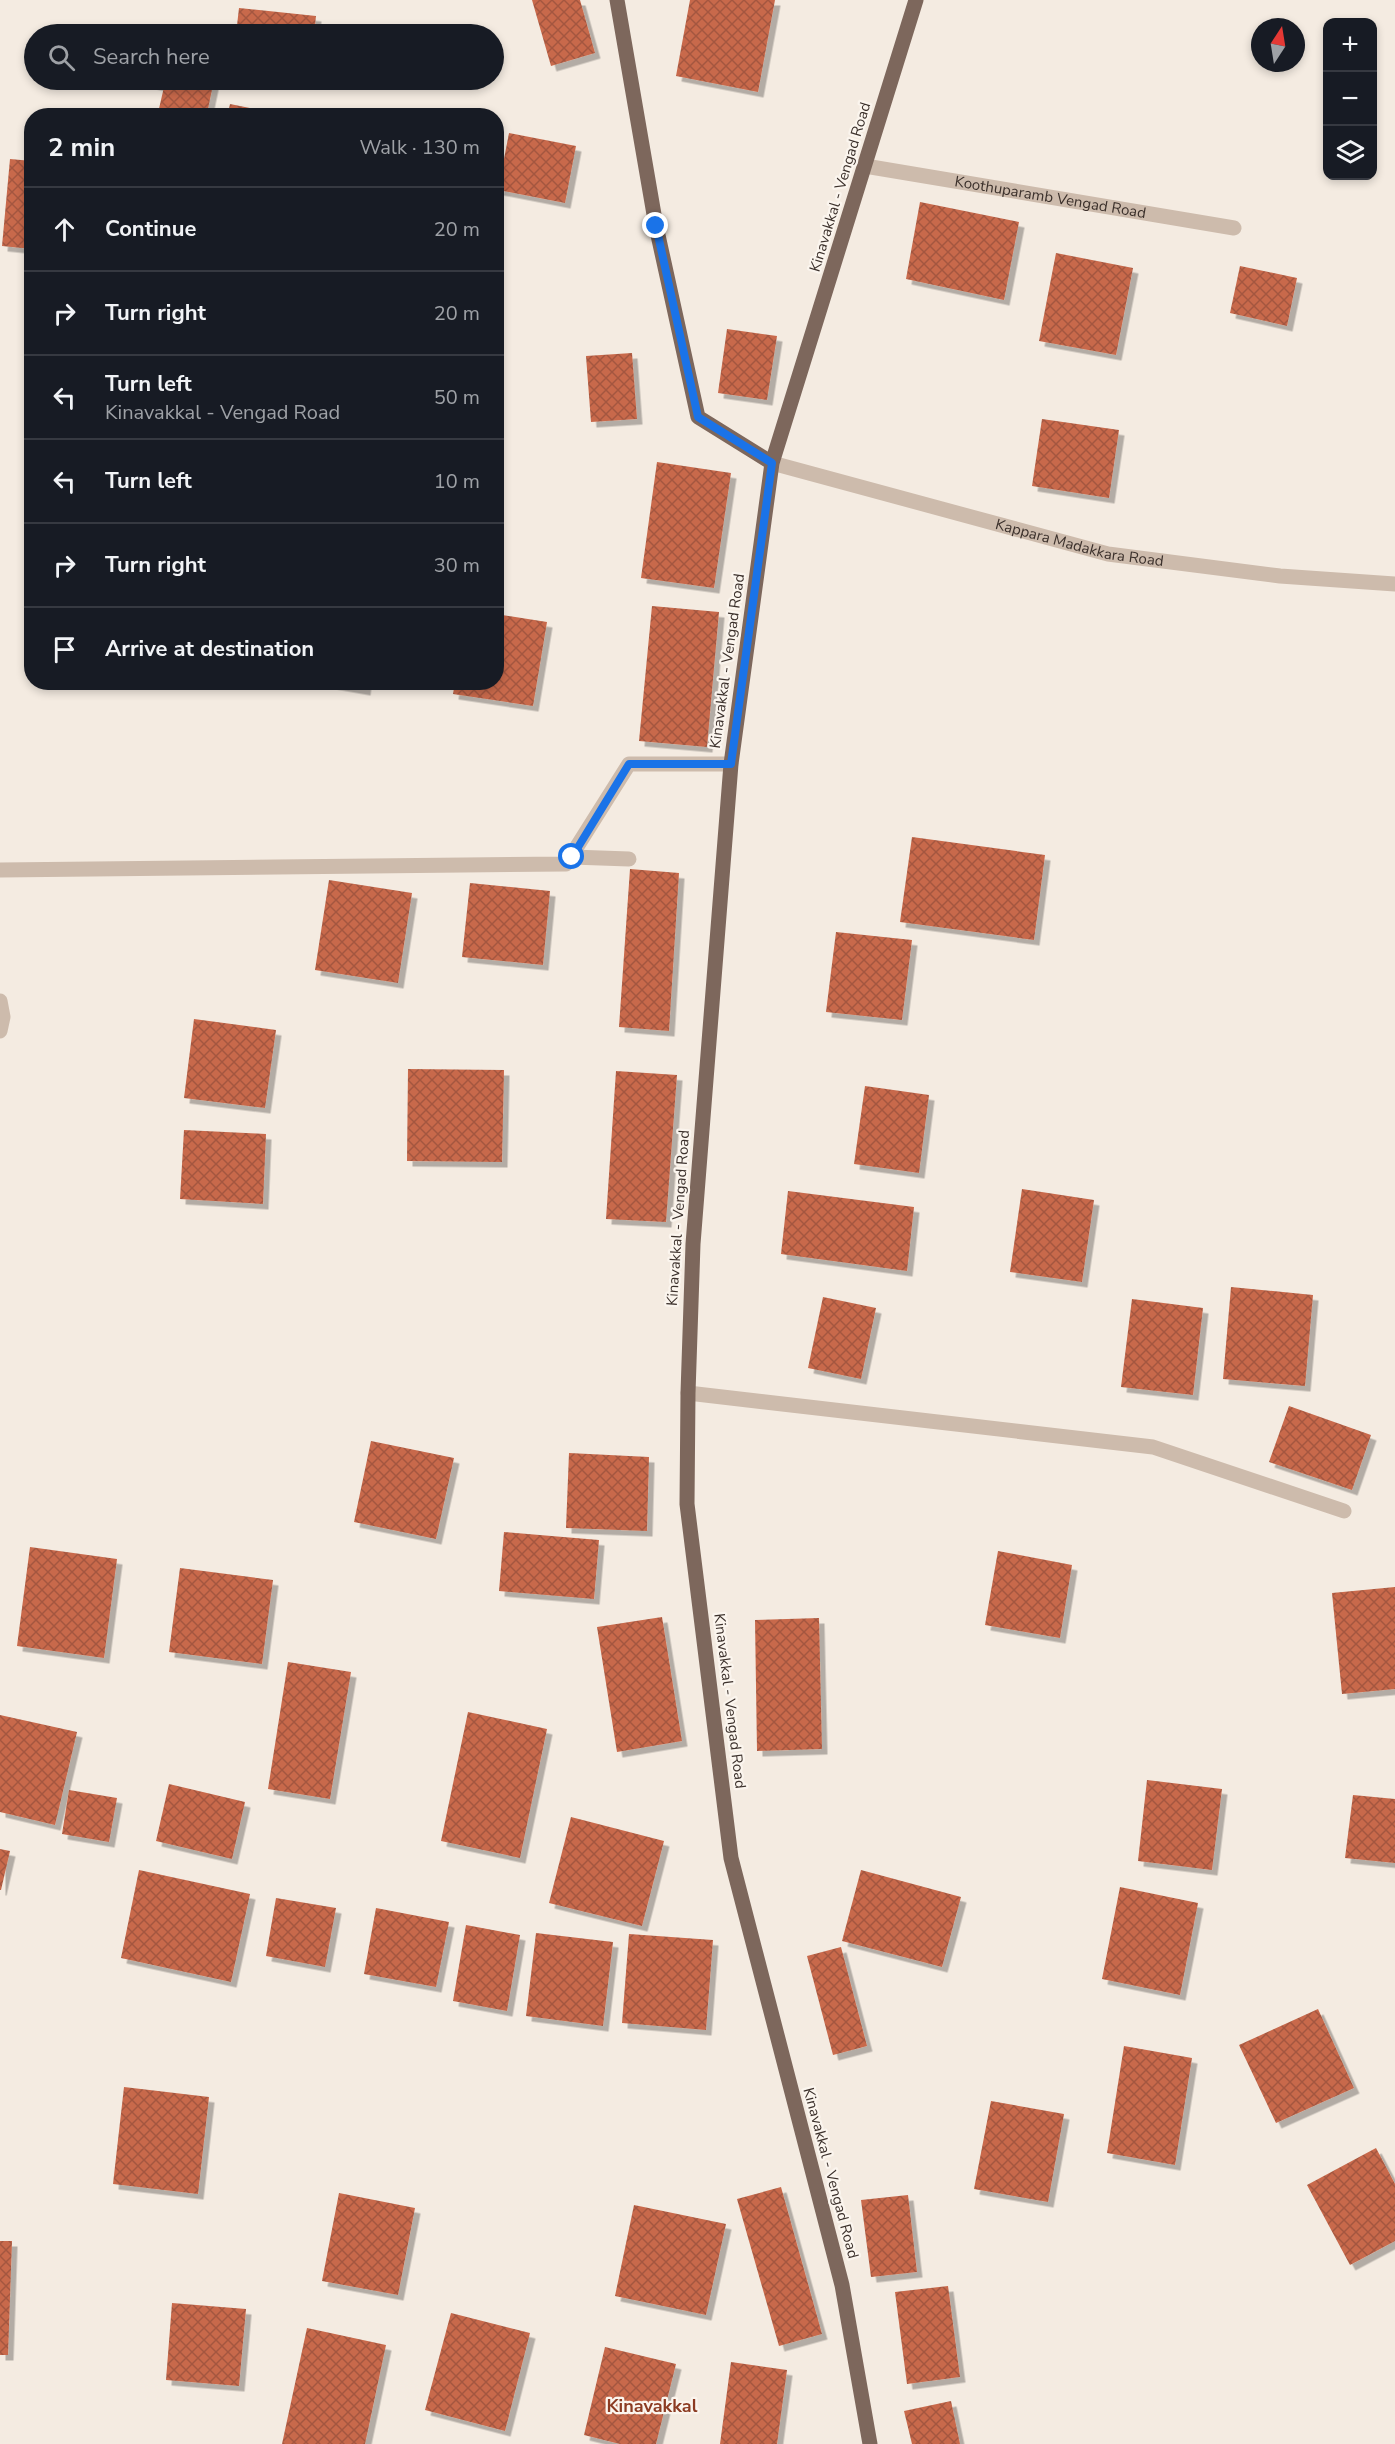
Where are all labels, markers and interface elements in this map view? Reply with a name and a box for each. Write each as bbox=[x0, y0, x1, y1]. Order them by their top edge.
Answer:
north arrow bbox=[1251, 18, 1305, 72]
map controls bbox=[1323, 18, 1377, 180]
button: + bbox=[1323, 18, 1377, 72]
search box bbox=[24, 24, 504, 90]
icon: search bbox=[45, 41, 78, 74]
text: Search here bbox=[93, 42, 210, 72]
button: − bbox=[1323, 72, 1377, 126]
street label: Kinavakkal - Vengad Road bbox=[805, 100, 875, 274]
button: layers bbox=[1323, 126, 1377, 180]
text: 2 min bbox=[48, 130, 115, 165]
text: Walk · 130 m bbox=[360, 134, 480, 161]
street label: Koothuparamb Vengad Road bbox=[953, 171, 1148, 223]
route end bbox=[642, 212, 668, 238]
icon: ahead bbox=[48, 213, 81, 246]
text: Continue bbox=[105, 214, 196, 244]
text: 20 m bbox=[434, 216, 480, 243]
icon: right bbox=[48, 297, 81, 330]
text: Turn right bbox=[105, 298, 206, 328]
text: 20 m bbox=[434, 300, 480, 327]
text: Turn left bbox=[105, 369, 192, 399]
icon: left bbox=[48, 381, 81, 414]
text: 50 m bbox=[434, 384, 480, 411]
text: Kinavakkal - Vengad Road bbox=[105, 399, 340, 426]
icon: left bbox=[48, 465, 81, 498]
text: Turn left bbox=[105, 466, 192, 496]
text: 10 m bbox=[434, 468, 480, 495]
street label: Kappara Madakkara Road bbox=[993, 514, 1165, 571]
icon: right bbox=[48, 549, 81, 582]
text: Turn right bbox=[105, 550, 206, 580]
text: 30 m bbox=[434, 552, 480, 579]
street label: Kinavakkal - Vengad Road bbox=[705, 572, 749, 750]
icon: arrive bbox=[48, 633, 81, 666]
text: Arrive at destination bbox=[105, 634, 314, 664]
route start bbox=[558, 843, 584, 869]
street label: Kinavakkal - Vengad Road bbox=[662, 1129, 694, 1307]
street label: Kinavakkal - Vengad Road bbox=[709, 1612, 751, 1790]
street label: Kinavakkal - Vengad Road bbox=[799, 2085, 863, 2261]
district label: Kinavakkal bbox=[607, 2394, 698, 2418]

